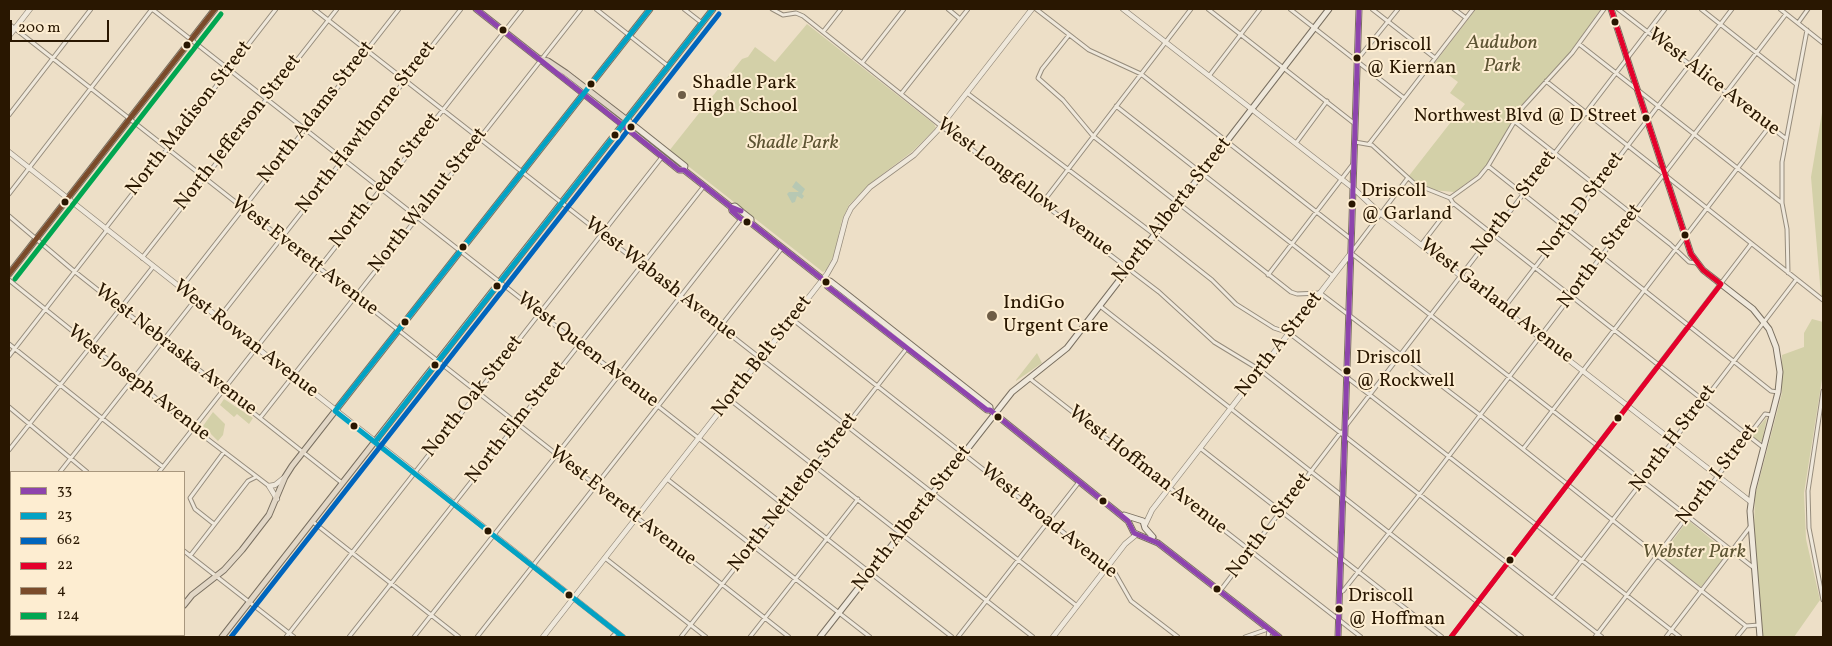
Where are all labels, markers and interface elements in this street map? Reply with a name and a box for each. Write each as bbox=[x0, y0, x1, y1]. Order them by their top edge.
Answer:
scale bar bbox=[12, 10, 111, 42]
unlabelled marker bbox=[1610, 17, 1620, 27]
text: 200 m bbox=[18, 18, 61, 39]
street label: West Alice Avenue bbox=[1642, 24, 1784, 142]
unlabelled marker bbox=[498, 25, 508, 35]
park label: Audubon Park bbox=[1466, 32, 1538, 79]
place label: Driscoll @ Kiernan bbox=[1366, 36, 1456, 80]
street label: North Madison Street bbox=[122, 37, 258, 201]
street label: North Adams Street bbox=[254, 37, 380, 189]
street label: North Hawthorne Street bbox=[292, 37, 442, 219]
unlabelled marker bbox=[182, 40, 192, 50]
street label: North Jefferson Street bbox=[171, 50, 307, 216]
marker: Driscoll @ Kiernan bbox=[1352, 53, 1362, 63]
place label: Shadle Park High School bbox=[692, 72, 798, 119]
unlabelled marker bbox=[586, 79, 596, 89]
marker: Shadle Park High School bbox=[676, 89, 688, 101]
place label: Northwest Blvd @ D Street bbox=[1413, 107, 1637, 129]
street label: North Cedar Street bbox=[326, 108, 446, 254]
marker: Northwest Blvd @ D Street bbox=[1641, 113, 1651, 123]
street label: West Longfellow Avenue bbox=[931, 114, 1117, 262]
unlabelled marker bbox=[626, 122, 636, 132]
street label: North Walnut Street bbox=[365, 123, 493, 279]
unlabelled marker bbox=[610, 130, 620, 140]
park label: Shadle Park bbox=[747, 132, 839, 156]
street label: North Alberta Street bbox=[1108, 133, 1238, 289]
street label: North C Street bbox=[1467, 146, 1563, 262]
street label: North D Street bbox=[1534, 148, 1630, 264]
place label: Driscoll @ Garland bbox=[1361, 182, 1452, 226]
street label: West Everett Avenue bbox=[225, 192, 383, 322]
unlabelled marker bbox=[60, 197, 70, 207]
marker: Driscoll @ Garland bbox=[1347, 199, 1357, 209]
street label: North E Street bbox=[1554, 200, 1648, 314]
street label: West Wabash Avenue bbox=[579, 213, 741, 347]
unlabelled marker bbox=[742, 217, 752, 227]
unlabelled marker bbox=[1680, 230, 1690, 240]
street label: West Garland Avenue bbox=[1414, 234, 1578, 370]
unlabelled marker bbox=[458, 242, 468, 252]
street label: West Rowan Avenue bbox=[167, 276, 323, 404]
unlabelled marker bbox=[821, 277, 831, 287]
street label: West Nebraska Avenue bbox=[89, 280, 261, 422]
unlabelled marker bbox=[492, 281, 502, 291]
street label: North A Street bbox=[1231, 287, 1329, 403]
street label: West Queen Avenue bbox=[511, 288, 663, 414]
street label: North Belt Street bbox=[708, 291, 818, 423]
place label: IndiGo Urgent Care bbox=[1003, 292, 1108, 339]
marker: IndiGo Urgent Care bbox=[985, 309, 999, 323]
unlabelled marker bbox=[400, 317, 410, 327]
street label: West Joseph Avenue bbox=[62, 321, 214, 447]
street label: North Oak Street bbox=[419, 331, 529, 463]
place label: Driscoll @ Rockwell bbox=[1356, 349, 1455, 393]
street label: North Elm Street bbox=[462, 357, 572, 489]
unlabelled marker bbox=[430, 360, 440, 370]
marker: Driscoll @ Rockwell bbox=[1342, 366, 1352, 376]
street label: North H Street bbox=[1626, 381, 1722, 497]
street label: West Hoffman Avenue bbox=[1063, 401, 1231, 541]
street label: North Nettleton Street bbox=[724, 408, 864, 578]
unlabelled marker bbox=[993, 412, 1003, 422]
unlabelled marker bbox=[1613, 413, 1623, 423]
street label: North I Street bbox=[1672, 420, 1764, 530]
unlabelled marker bbox=[349, 421, 359, 431]
street label: North Alberta Street bbox=[848, 441, 978, 597]
street label: West Everett Avenue bbox=[543, 442, 701, 572]
street label: West Broad Avenue bbox=[975, 459, 1121, 585]
street label: North C Street bbox=[1222, 468, 1318, 584]
legend bbox=[10, 471, 185, 636]
text: 33 bbox=[57, 480, 72, 501]
unlabelled marker bbox=[1098, 496, 1108, 506]
text: 23 bbox=[57, 505, 72, 526]
unlabelled marker bbox=[483, 526, 493, 536]
text: 662 bbox=[57, 530, 80, 551]
park label: Webster Park bbox=[1642, 541, 1746, 565]
text: 22 bbox=[57, 555, 73, 576]
unlabelled marker bbox=[1505, 555, 1515, 565]
text: 4 bbox=[57, 580, 66, 601]
unlabelled marker bbox=[1212, 584, 1222, 594]
place label: Driscoll @ Hoffman bbox=[1348, 587, 1445, 631]
unlabelled marker bbox=[564, 590, 574, 600]
marker: Driscoll @ Hoffman bbox=[1334, 604, 1344, 614]
text: 124 bbox=[57, 605, 79, 626]

